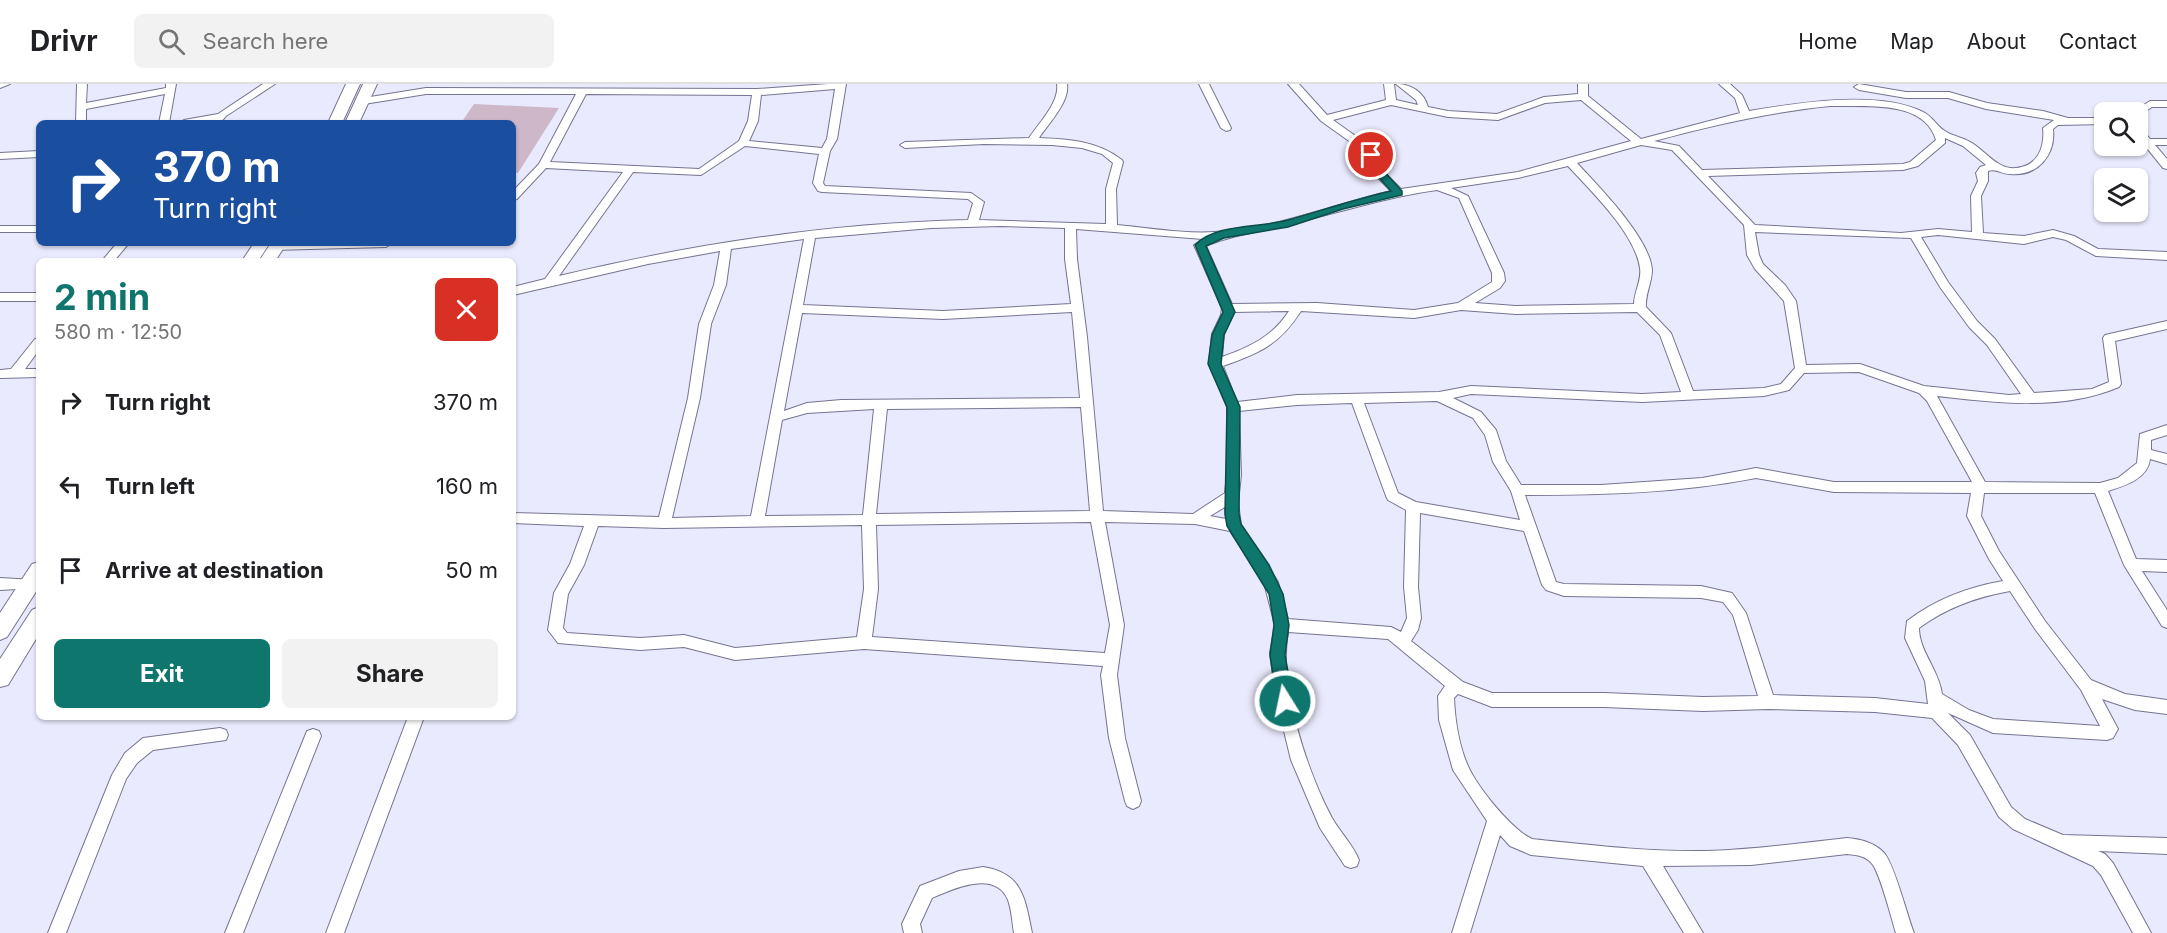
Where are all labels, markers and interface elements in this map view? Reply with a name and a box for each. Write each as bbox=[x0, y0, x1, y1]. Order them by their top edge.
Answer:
search box bbox=[134, 14, 554, 68]
text: Drivr bbox=[30, 24, 98, 58]
icon: search bbox=[155, 25, 188, 58]
text: Search here bbox=[203, 28, 328, 54]
text: Home bbox=[1798, 29, 1857, 54]
text: Map bbox=[1890, 29, 1934, 54]
text: About bbox=[1967, 29, 2026, 54]
text: Contact bbox=[2059, 29, 2137, 54]
map controls bbox=[2094, 102, 2148, 222]
button: search bbox=[2094, 102, 2148, 156]
pin bbox=[1345, 129, 1396, 180]
icon: arrive bbox=[1354, 138, 1387, 171]
text: 370 m bbox=[153, 141, 280, 192]
icon: right bbox=[54, 144, 132, 222]
button: layers bbox=[2094, 168, 2148, 222]
text: Turn right bbox=[153, 192, 277, 225]
text: 2 min bbox=[54, 275, 150, 319]
button: close bbox=[435, 278, 498, 341]
text: 580 m · 12:50 bbox=[54, 320, 182, 344]
icon: right bbox=[54, 386, 87, 419]
text: Turn right bbox=[105, 389, 211, 415]
text: 370 m bbox=[433, 389, 498, 415]
icon: left bbox=[54, 470, 87, 503]
text: Turn left bbox=[105, 473, 195, 499]
text: 160 m bbox=[436, 473, 498, 499]
icon: arrive bbox=[54, 554, 87, 587]
text: Arrive at destination bbox=[105, 557, 324, 583]
text: 50 m bbox=[445, 557, 498, 583]
button: Exit bbox=[54, 639, 270, 708]
button: Share bbox=[282, 639, 498, 708]
position arrow bbox=[1253, 669, 1317, 733]

